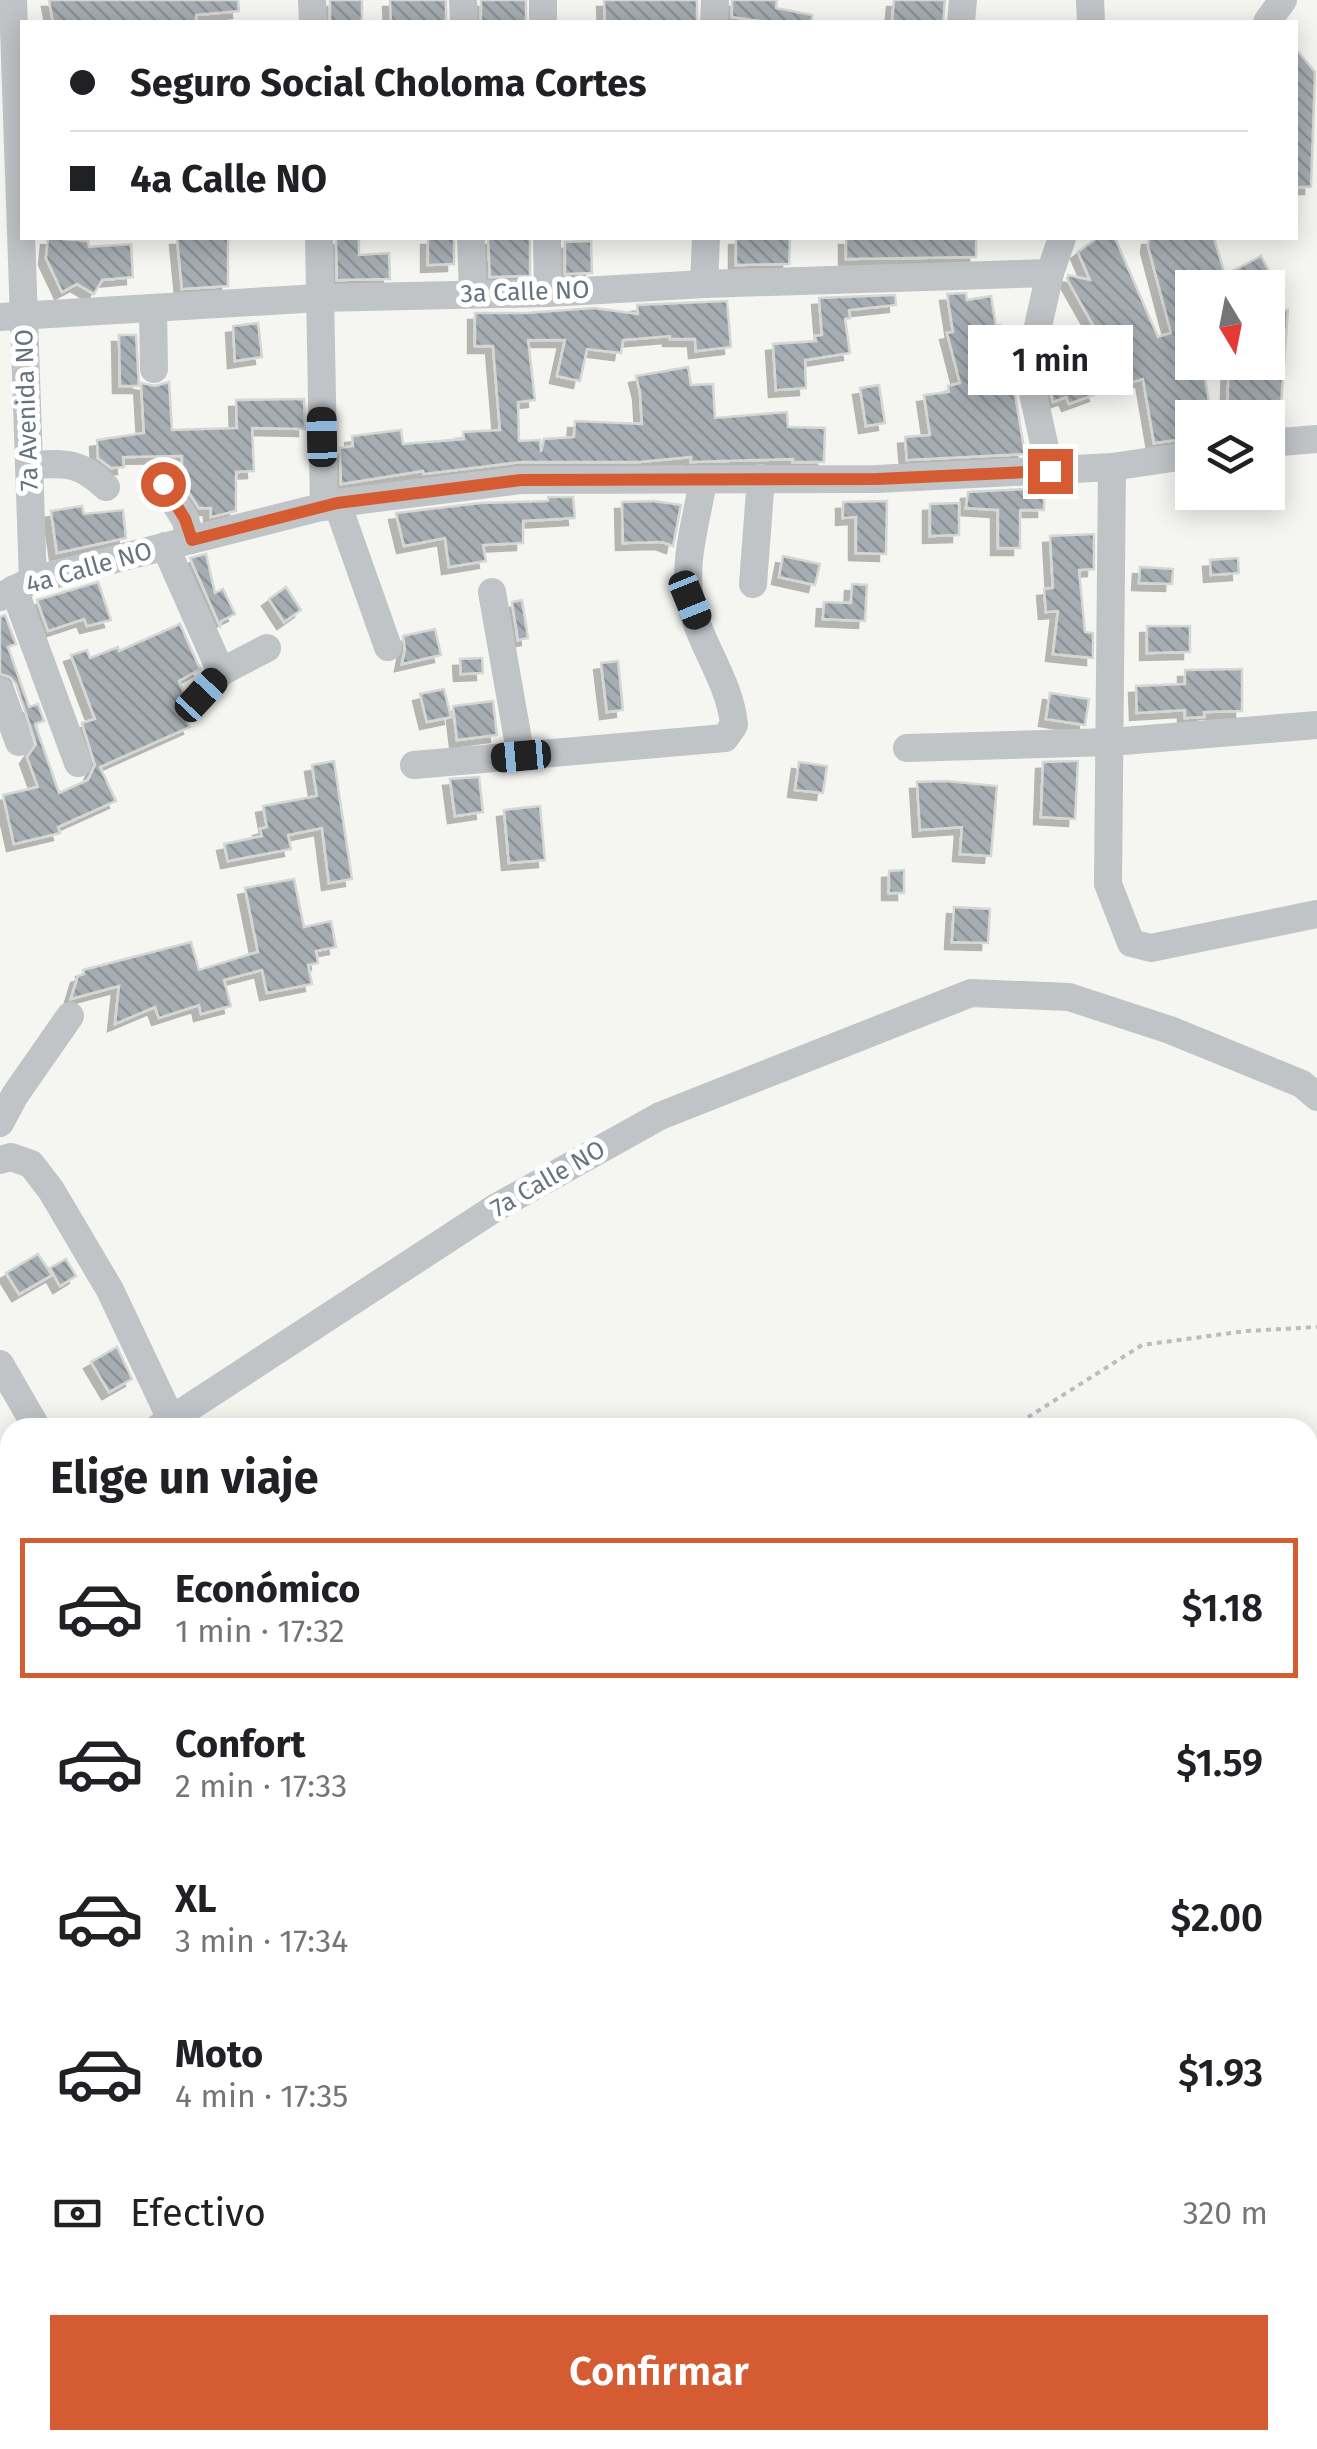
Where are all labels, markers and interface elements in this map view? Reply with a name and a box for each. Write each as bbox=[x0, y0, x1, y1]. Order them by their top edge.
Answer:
text: Seguro Social Choloma Cortes bbox=[130, 60, 647, 106]
text: 4a Calle NO bbox=[130, 156, 327, 202]
north arrow bbox=[1175, 270, 1285, 380]
map controls bbox=[1175, 270, 1285, 510]
street label: 3a Calle NO bbox=[460, 275, 590, 309]
callout: 1 min bbox=[968, 326, 1132, 396]
street label: 7a Avenida NO bbox=[9, 329, 45, 491]
text: 1 min bbox=[1012, 341, 1089, 379]
button: layers bbox=[1175, 400, 1285, 510]
car bbox=[306, 407, 338, 467]
route end bbox=[1028, 449, 1073, 494]
route start bbox=[141, 462, 186, 507]
street label: 4a Calle NO bbox=[22, 536, 156, 600]
car bbox=[665, 567, 715, 633]
car bbox=[170, 663, 232, 727]
car bbox=[490, 738, 552, 774]
street label: 7a Calle NO bbox=[486, 1134, 610, 1224]
text: Elige un viaje bbox=[50, 1451, 318, 1505]
icon: car bbox=[55, 1563, 145, 1653]
text: Económico bbox=[175, 1566, 360, 1612]
text: $1.18 bbox=[1182, 1585, 1263, 1631]
text: 1 min · 17:32 bbox=[175, 1612, 345, 1650]
icon: car bbox=[55, 1718, 145, 1808]
text: Confort bbox=[175, 1721, 305, 1767]
text: $1.59 bbox=[1176, 1740, 1263, 1786]
text: 2 min · 17:33 bbox=[175, 1767, 347, 1805]
icon: car bbox=[55, 1873, 145, 1963]
text: XL bbox=[175, 1876, 217, 1922]
text: $2.00 bbox=[1171, 1895, 1263, 1941]
text: 3 min · 17:34 bbox=[175, 1922, 348, 1960]
icon: car bbox=[55, 2028, 145, 2118]
text: Moto bbox=[175, 2031, 263, 2077]
text: $1.93 bbox=[1178, 2050, 1263, 2096]
text: 4 min · 17:35 bbox=[175, 2077, 348, 2115]
icon: cash bbox=[50, 2186, 105, 2241]
text: Efectivo bbox=[130, 2190, 266, 2236]
text: 320 m bbox=[1183, 2194, 1268, 2232]
button: Confirmar bbox=[50, 2315, 1268, 2430]

